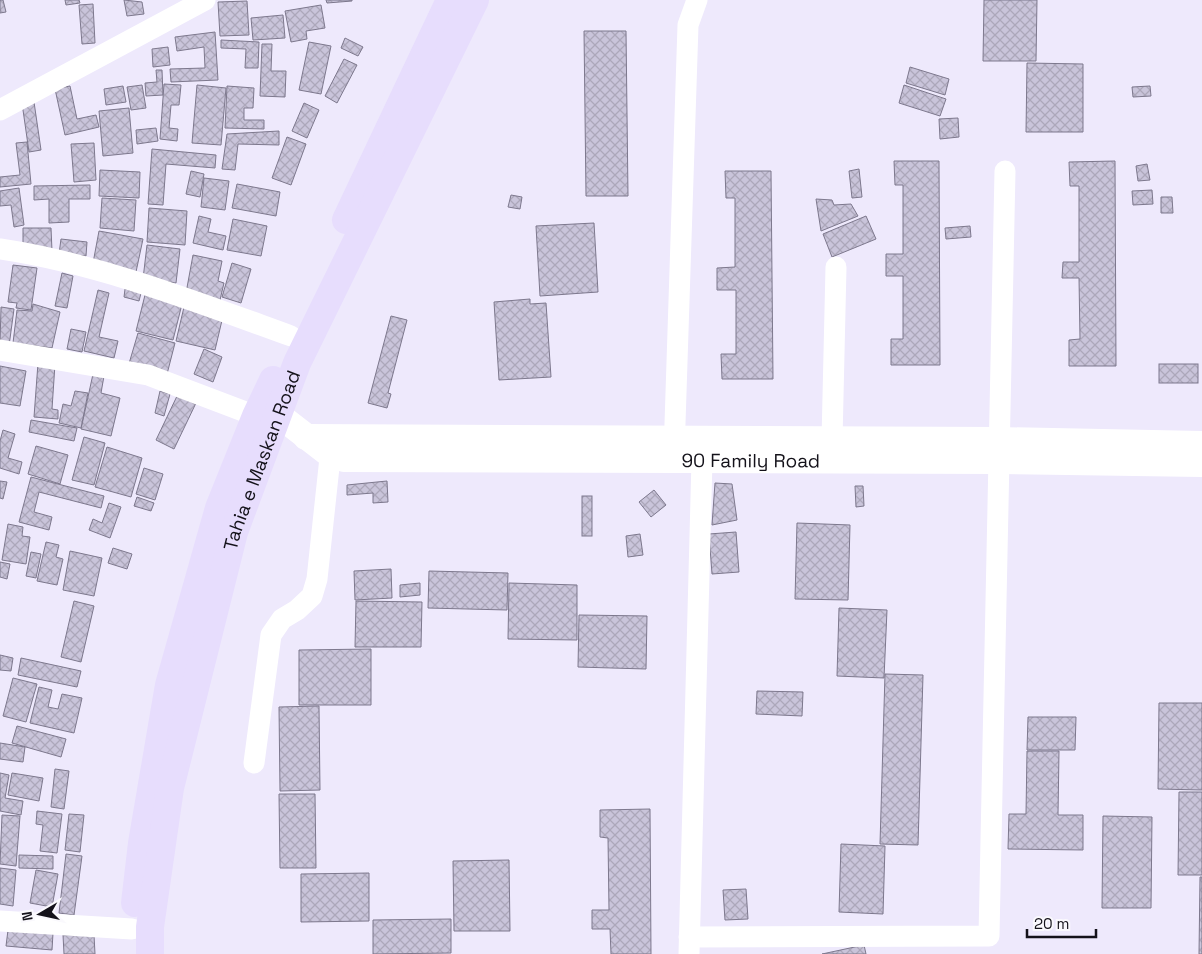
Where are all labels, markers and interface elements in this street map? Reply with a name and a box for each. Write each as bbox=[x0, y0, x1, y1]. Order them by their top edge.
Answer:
street label: Tahia e Maskan Road bbox=[217, 367, 306, 553]
street label: 90 Family Road bbox=[681, 448, 820, 473]
north arrow bbox=[15, 889, 65, 939]
scale bar bbox=[1027, 906, 1096, 938]
text: N bbox=[18, 910, 37, 922]
text: 20 m bbox=[1034, 914, 1069, 933]

